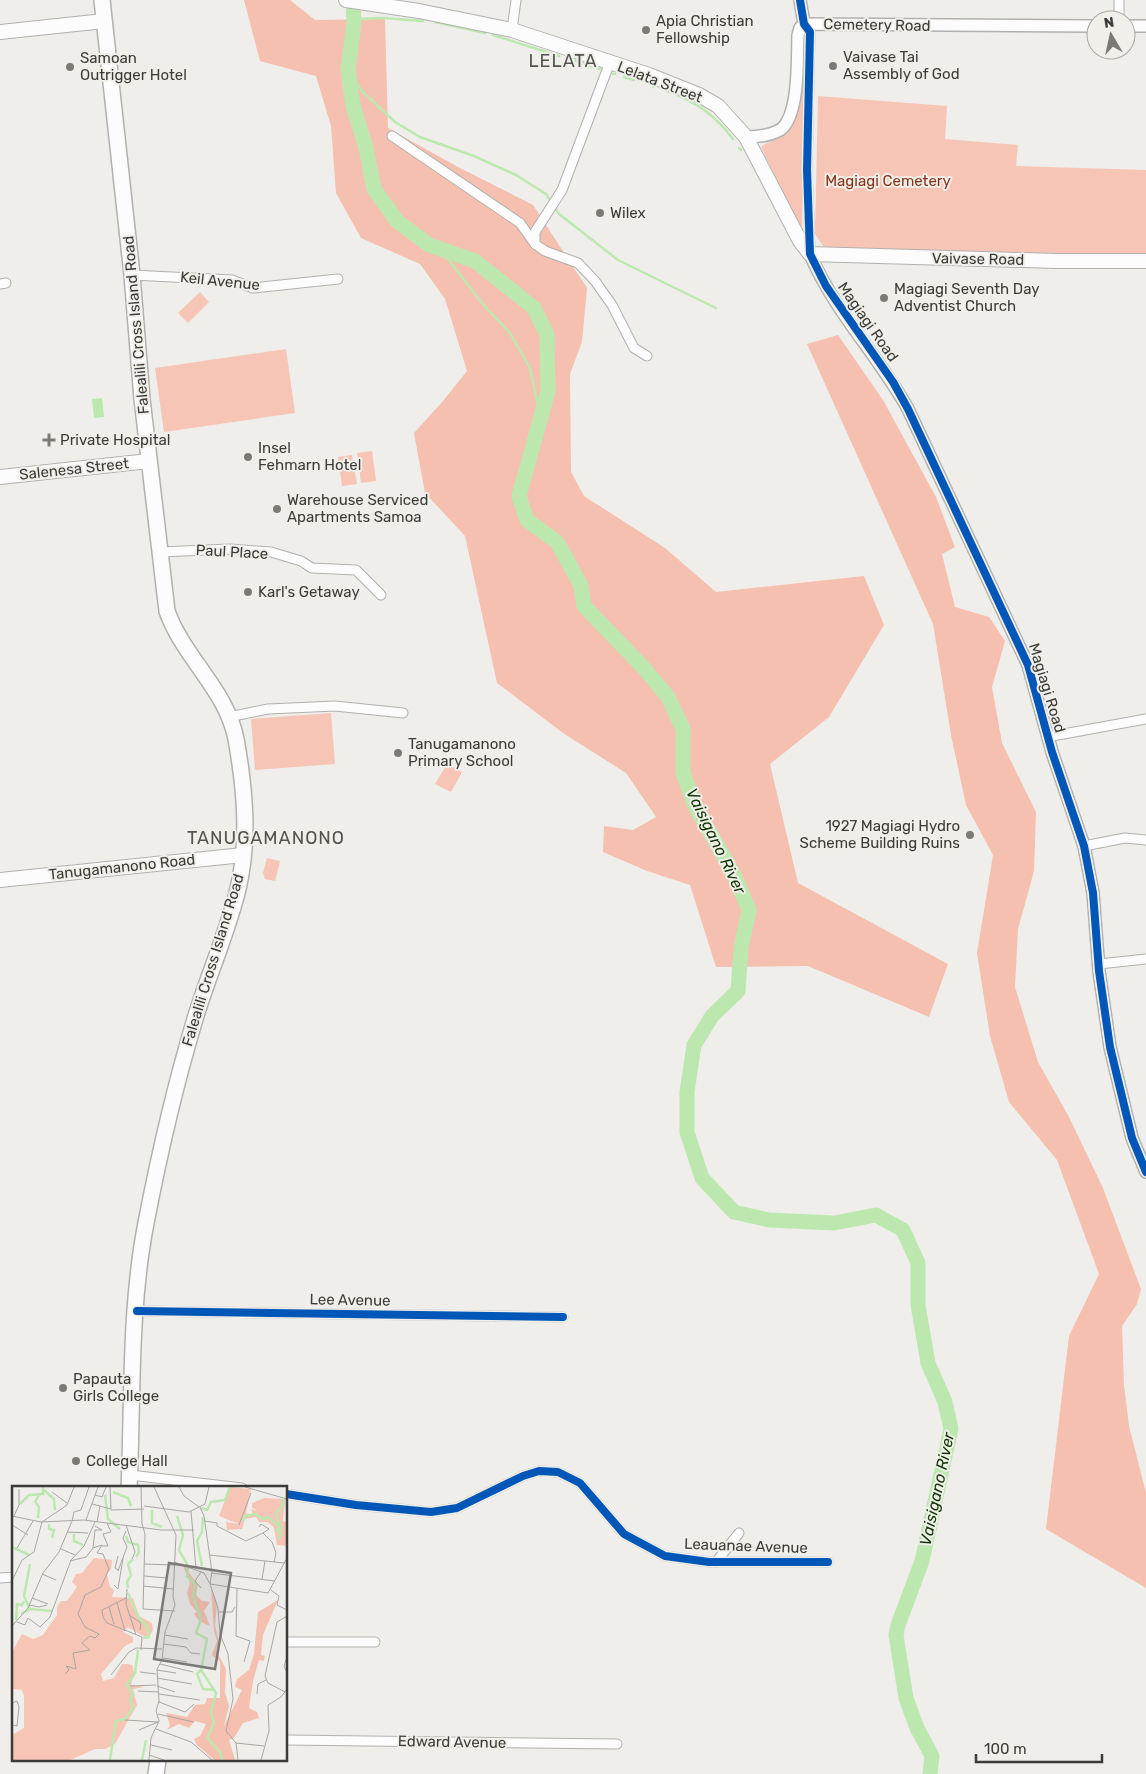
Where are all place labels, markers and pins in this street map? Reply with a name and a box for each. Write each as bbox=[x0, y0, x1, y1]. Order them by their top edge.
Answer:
place label: Apia Christian Fellowship bbox=[656, 12, 754, 47]
marker: Apia Christian Fellowship bbox=[640, 24, 652, 36]
place label: Vaivase Tai Assembly of God bbox=[843, 48, 960, 83]
place label: Samoan Outrigger Hotel bbox=[80, 49, 187, 84]
marker: Vaivase Tai Assembly of God bbox=[827, 60, 839, 72]
marker: Samoan Outrigger Hotel bbox=[64, 61, 76, 73]
place label: Wilex bbox=[610, 204, 646, 222]
marker: Wilex bbox=[594, 207, 606, 219]
place label: Magiagi Seventh Day Adventist Church bbox=[894, 280, 1040, 315]
marker: Magiagi Seventh Day Adventist Church bbox=[878, 292, 890, 304]
place label: Private Hospital bbox=[60, 431, 170, 449]
marker: Private Hospital bbox=[42, 433, 56, 447]
place label: Insel Fehmarn Hotel bbox=[258, 439, 361, 474]
marker: Insel Fehmarn Hotel bbox=[242, 451, 254, 463]
place label: Warehouse Serviced Apartments Samoa bbox=[287, 491, 428, 526]
marker: Warehouse Serviced Apartments Samoa bbox=[271, 503, 283, 515]
place label: Karl's Getaway bbox=[258, 583, 360, 601]
marker: Karl's Getaway bbox=[242, 586, 254, 598]
place label: Tanugamanono Primary School bbox=[408, 735, 516, 770]
marker: Tanugamanono Primary School bbox=[392, 747, 404, 759]
place label: 1927 Magiagi Hydro Scheme Building Ruins bbox=[800, 817, 960, 852]
marker: 1927 Magiagi Hydro Scheme Building Ruins bbox=[964, 829, 976, 841]
place label: Papauta Girls College bbox=[73, 1370, 159, 1405]
marker: Papauta Girls College bbox=[57, 1382, 69, 1394]
place label: College Hall bbox=[86, 1452, 168, 1470]
marker: College Hall bbox=[70, 1455, 82, 1467]

